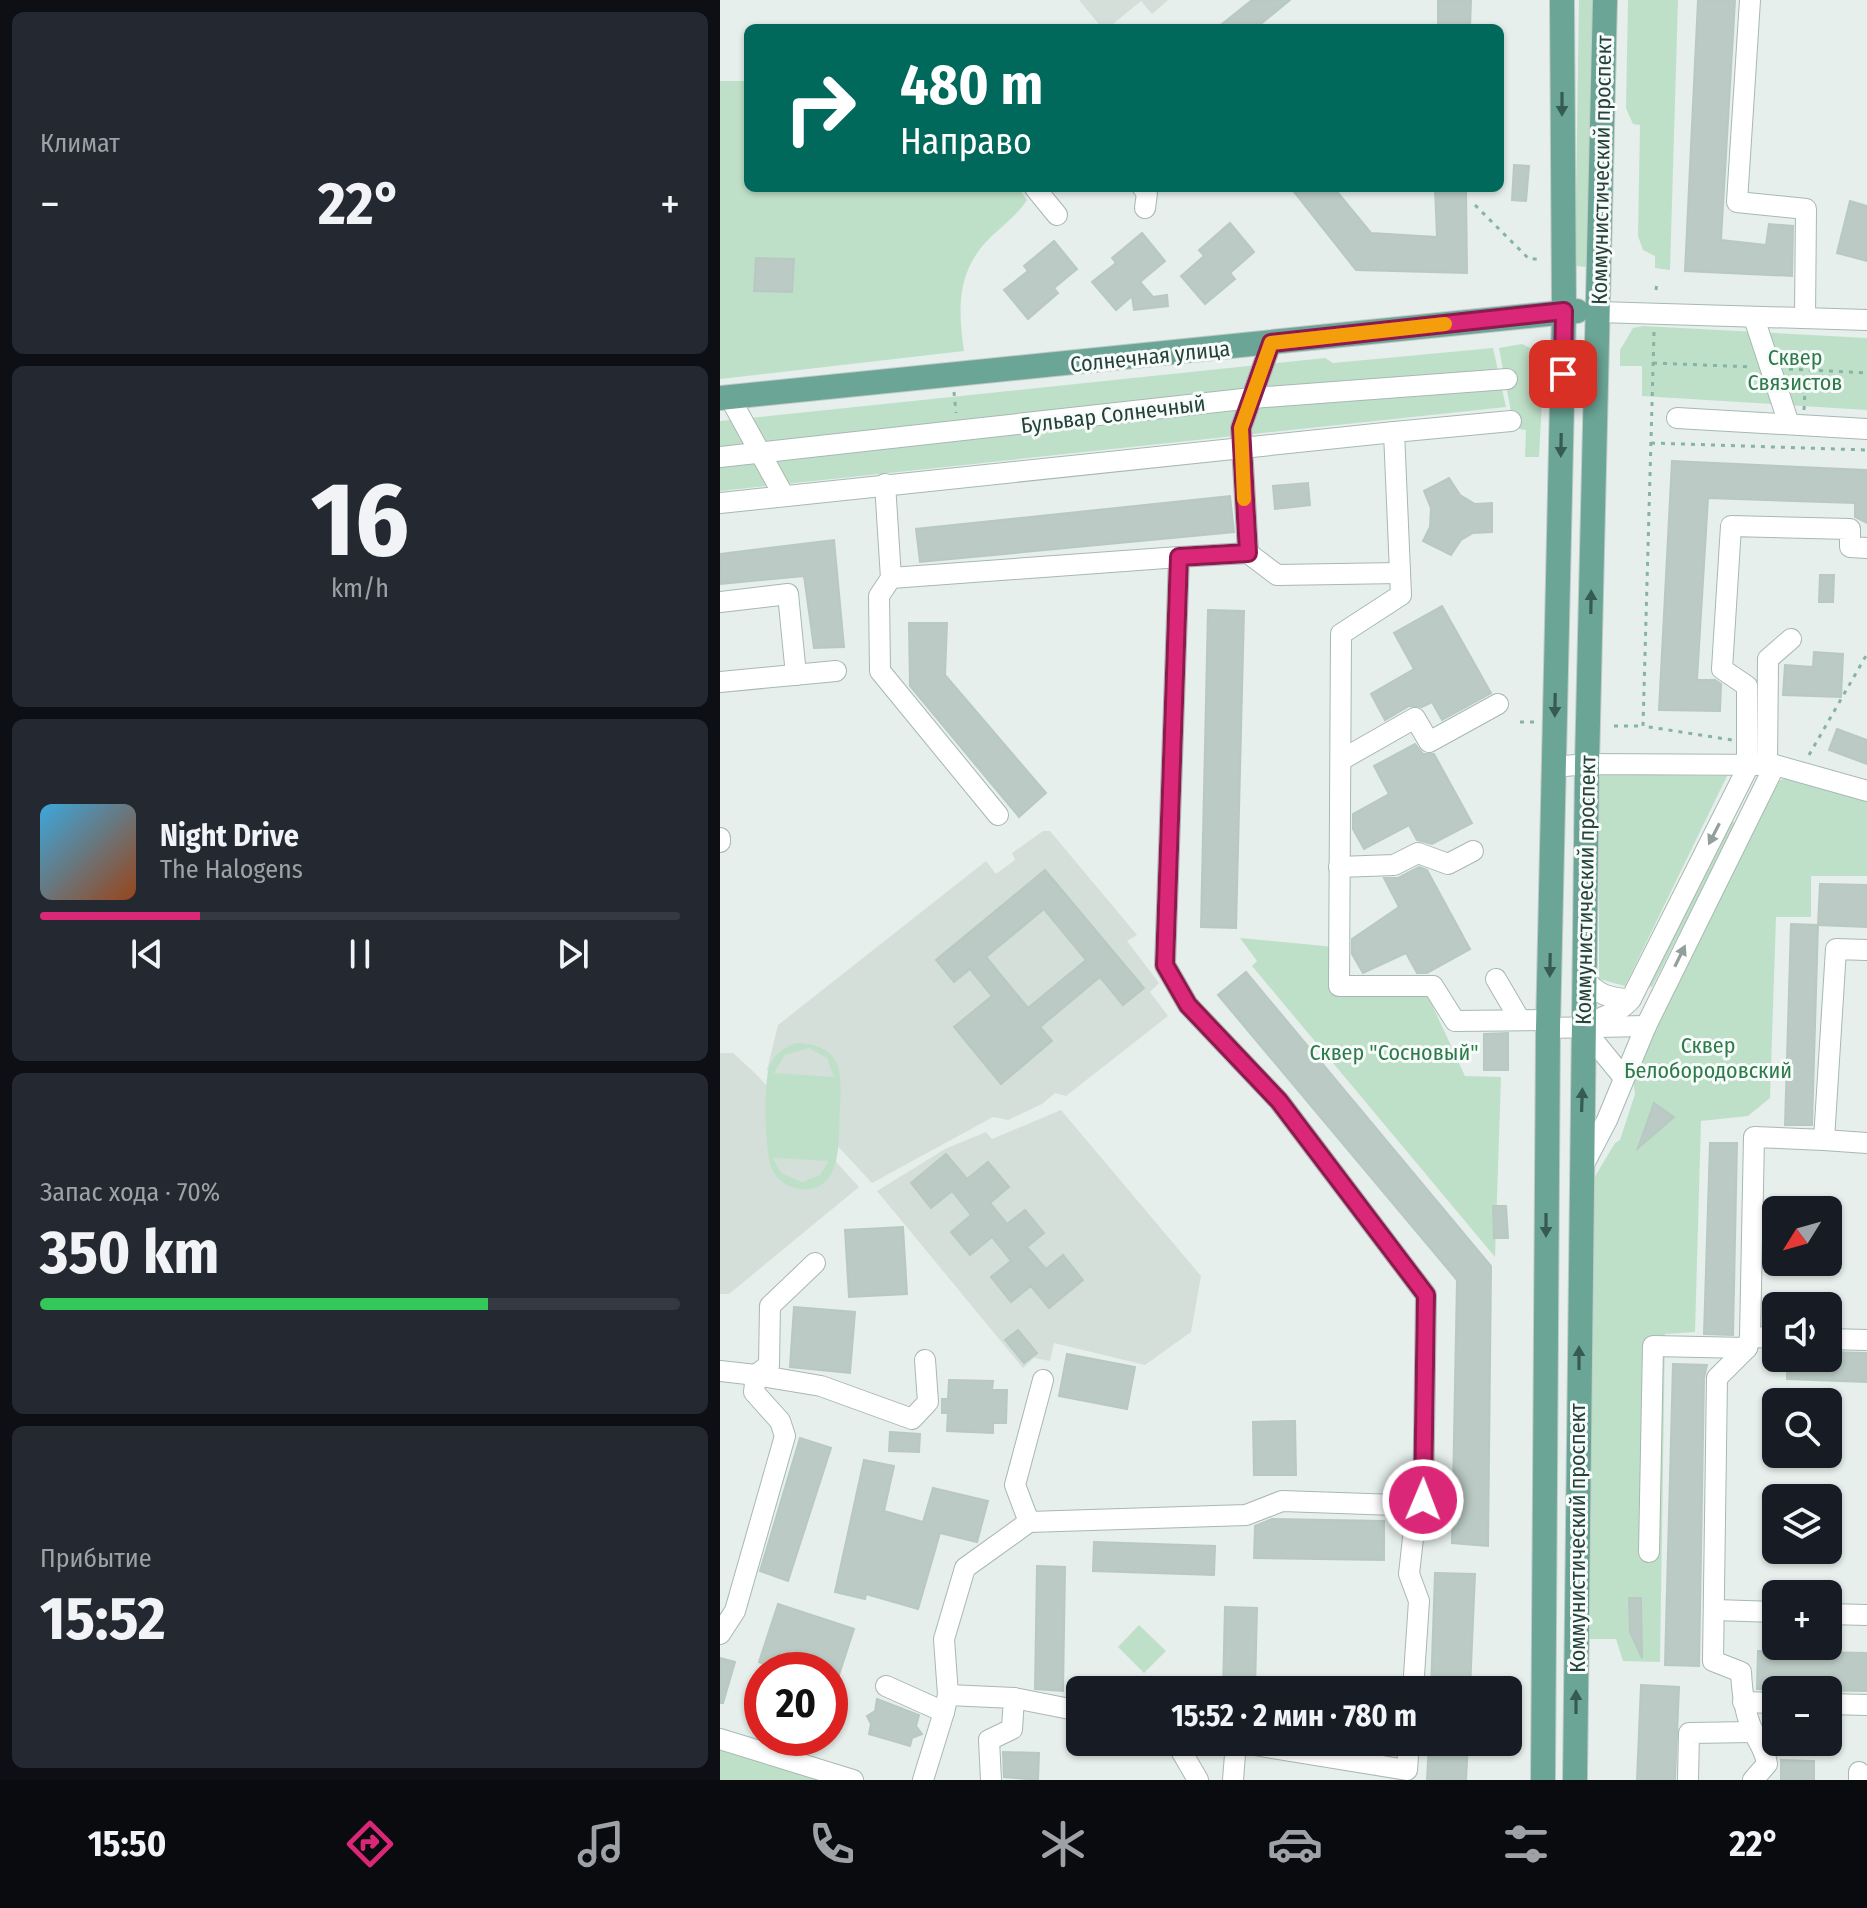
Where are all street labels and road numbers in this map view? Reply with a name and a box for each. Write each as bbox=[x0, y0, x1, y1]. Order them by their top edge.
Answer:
street label: Коммунистический проспект bbox=[1586, 35, 1617, 305]
street label: Солнечная улица bbox=[1069, 335, 1231, 378]
street label: Бульвар Солнечный bbox=[1019, 390, 1207, 439]
street label: Коммунистический проспект bbox=[1570, 755, 1601, 1025]
street label: Коммунистический проспект bbox=[1564, 1403, 1591, 1673]

